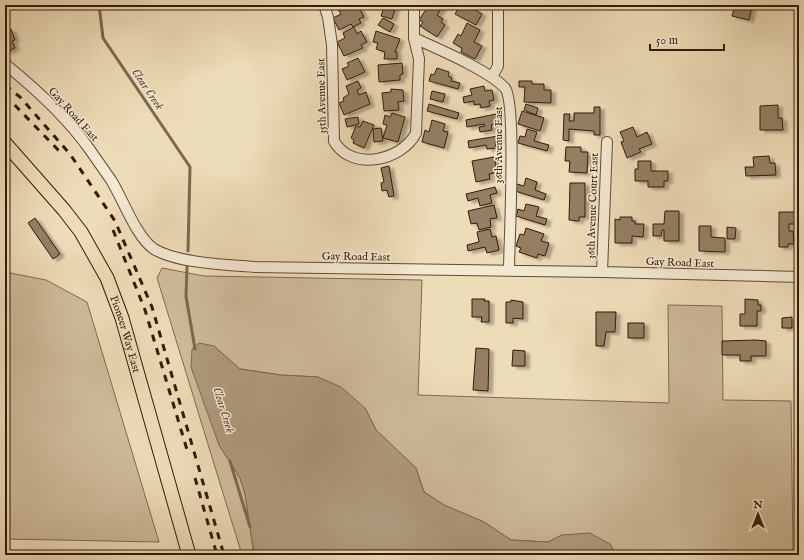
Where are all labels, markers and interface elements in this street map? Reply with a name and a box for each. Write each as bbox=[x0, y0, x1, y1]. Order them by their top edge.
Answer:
scale bar bbox=[650, 26, 724, 52]
text: 50 m bbox=[656, 33, 678, 48]
street label: 35th Avenue East bbox=[314, 58, 330, 134]
water label: Clear Creek bbox=[128, 65, 167, 113]
street label: Gay Road East bbox=[45, 85, 102, 145]
street label: 36th Avenue East bbox=[492, 106, 506, 183]
street label: 36th Avenue Court East bbox=[584, 152, 602, 259]
street label: Gay Road East bbox=[322, 249, 391, 265]
street label: Gay Road East bbox=[645, 255, 715, 271]
street label: Pioneer Way East bbox=[106, 294, 143, 375]
water label: Clear Creek bbox=[209, 385, 238, 435]
north arrow bbox=[738, 494, 778, 534]
text: N bbox=[752, 498, 763, 512]

